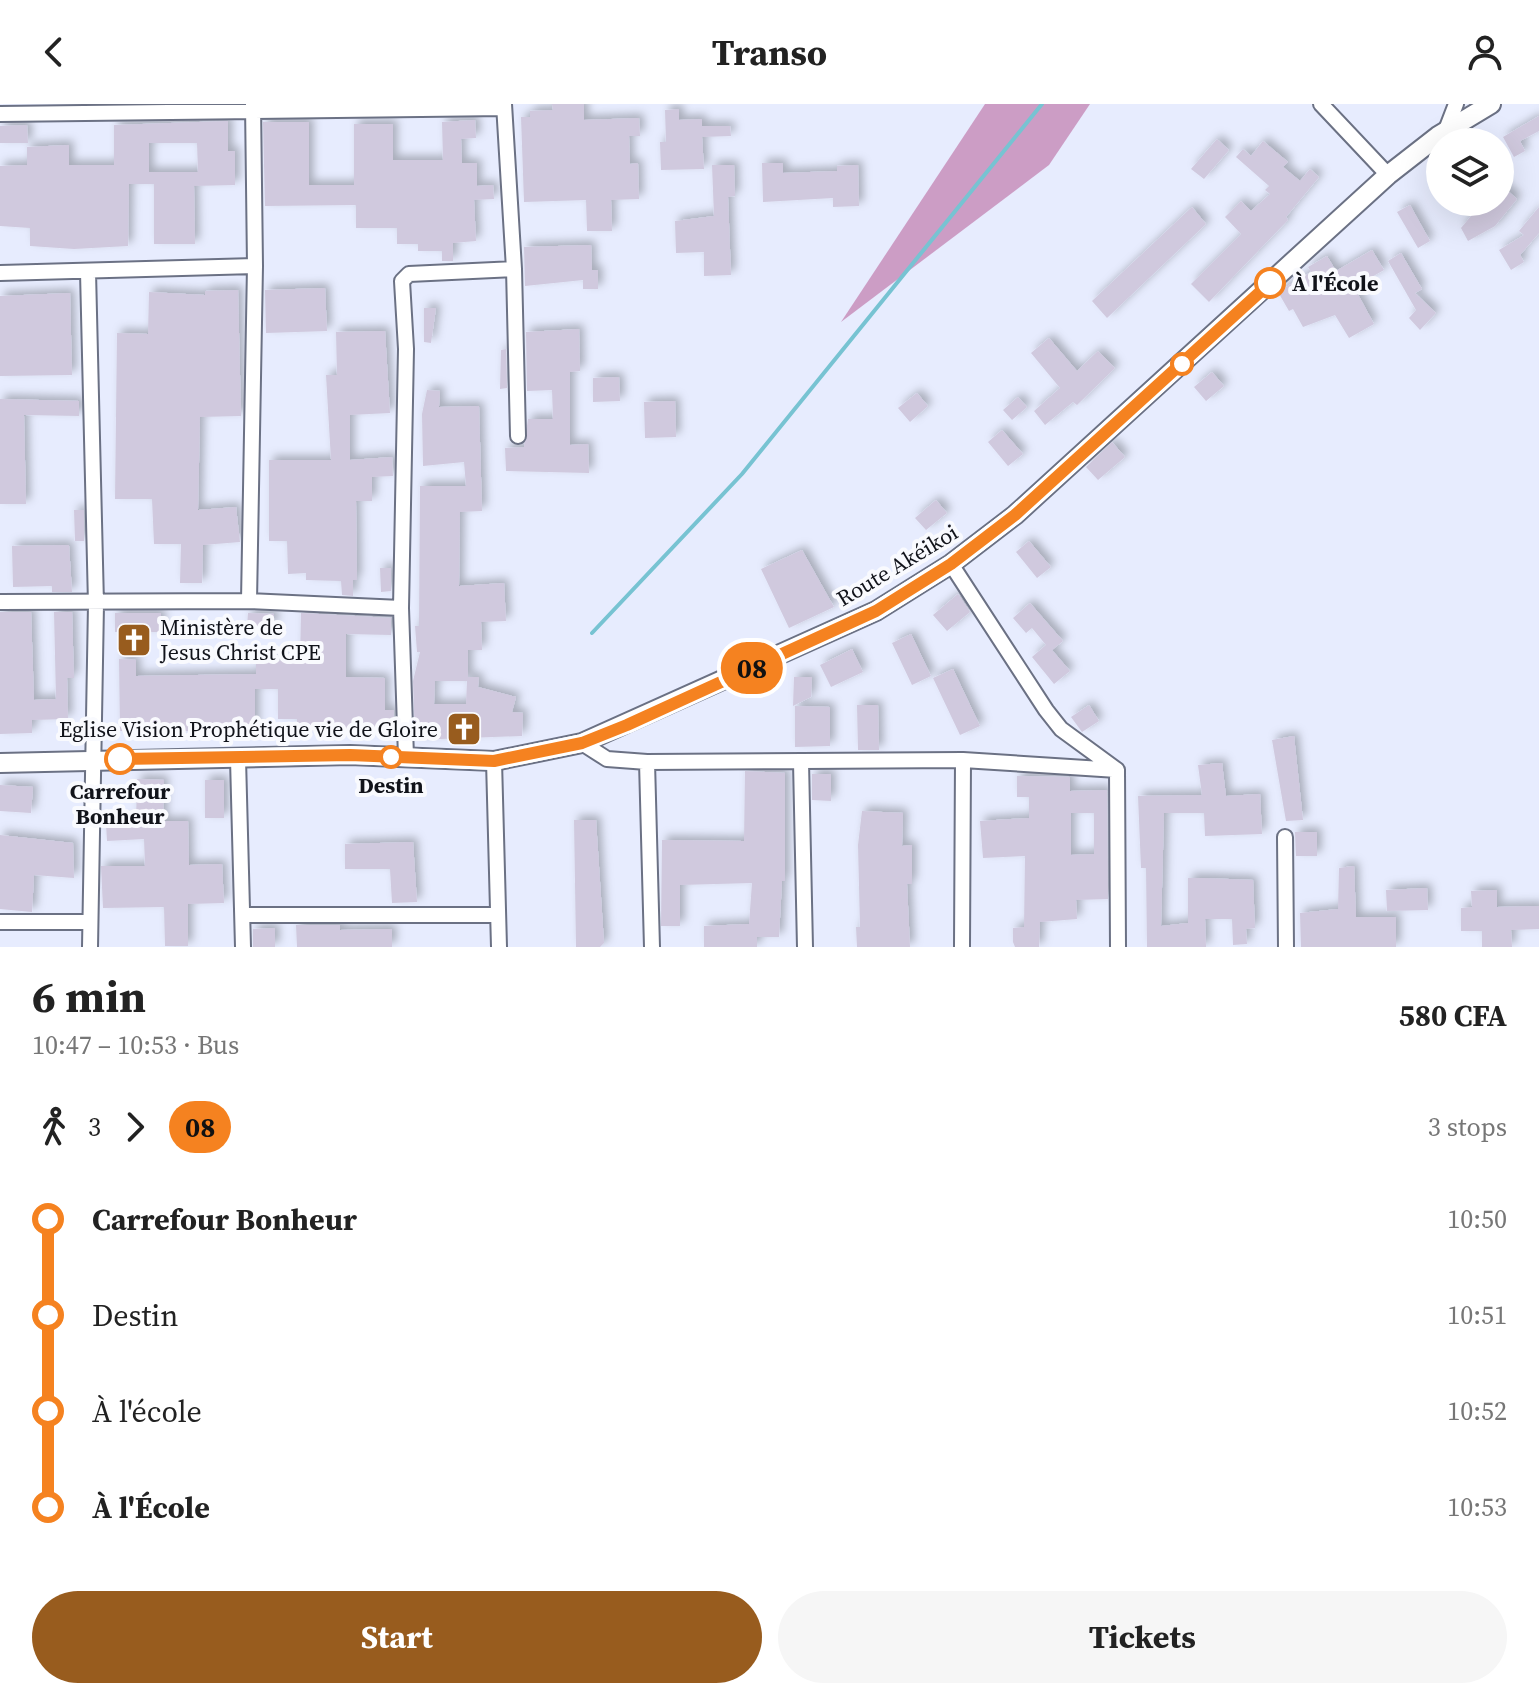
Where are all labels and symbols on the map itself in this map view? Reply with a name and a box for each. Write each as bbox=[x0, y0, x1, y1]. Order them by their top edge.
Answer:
marker: À l'École bbox=[1255, 268, 1285, 298]
place label: À l'École bbox=[1292, 268, 1378, 298]
unlabelled marker bbox=[1171, 353, 1193, 375]
street label: Route Akéikoi bbox=[831, 517, 963, 613]
place label: Ministère de Jesus Christ CPE bbox=[159, 612, 321, 667]
church icon: Ministère de Jesus Christ CPE bbox=[115, 621, 153, 659]
line badge: 08 bbox=[716, 642, 788, 694]
church icon: Eglise Vision Prophétique vie de Gloire bbox=[445, 710, 483, 748]
place label: Eglise Vision Prophétique vie de Gloire bbox=[59, 714, 438, 744]
marker: Carrefour Bonheur bbox=[105, 744, 135, 774]
marker: Destin bbox=[380, 746, 402, 768]
place label: Destin bbox=[358, 770, 424, 800]
place label: Carrefour Bonheur bbox=[70, 776, 171, 831]

